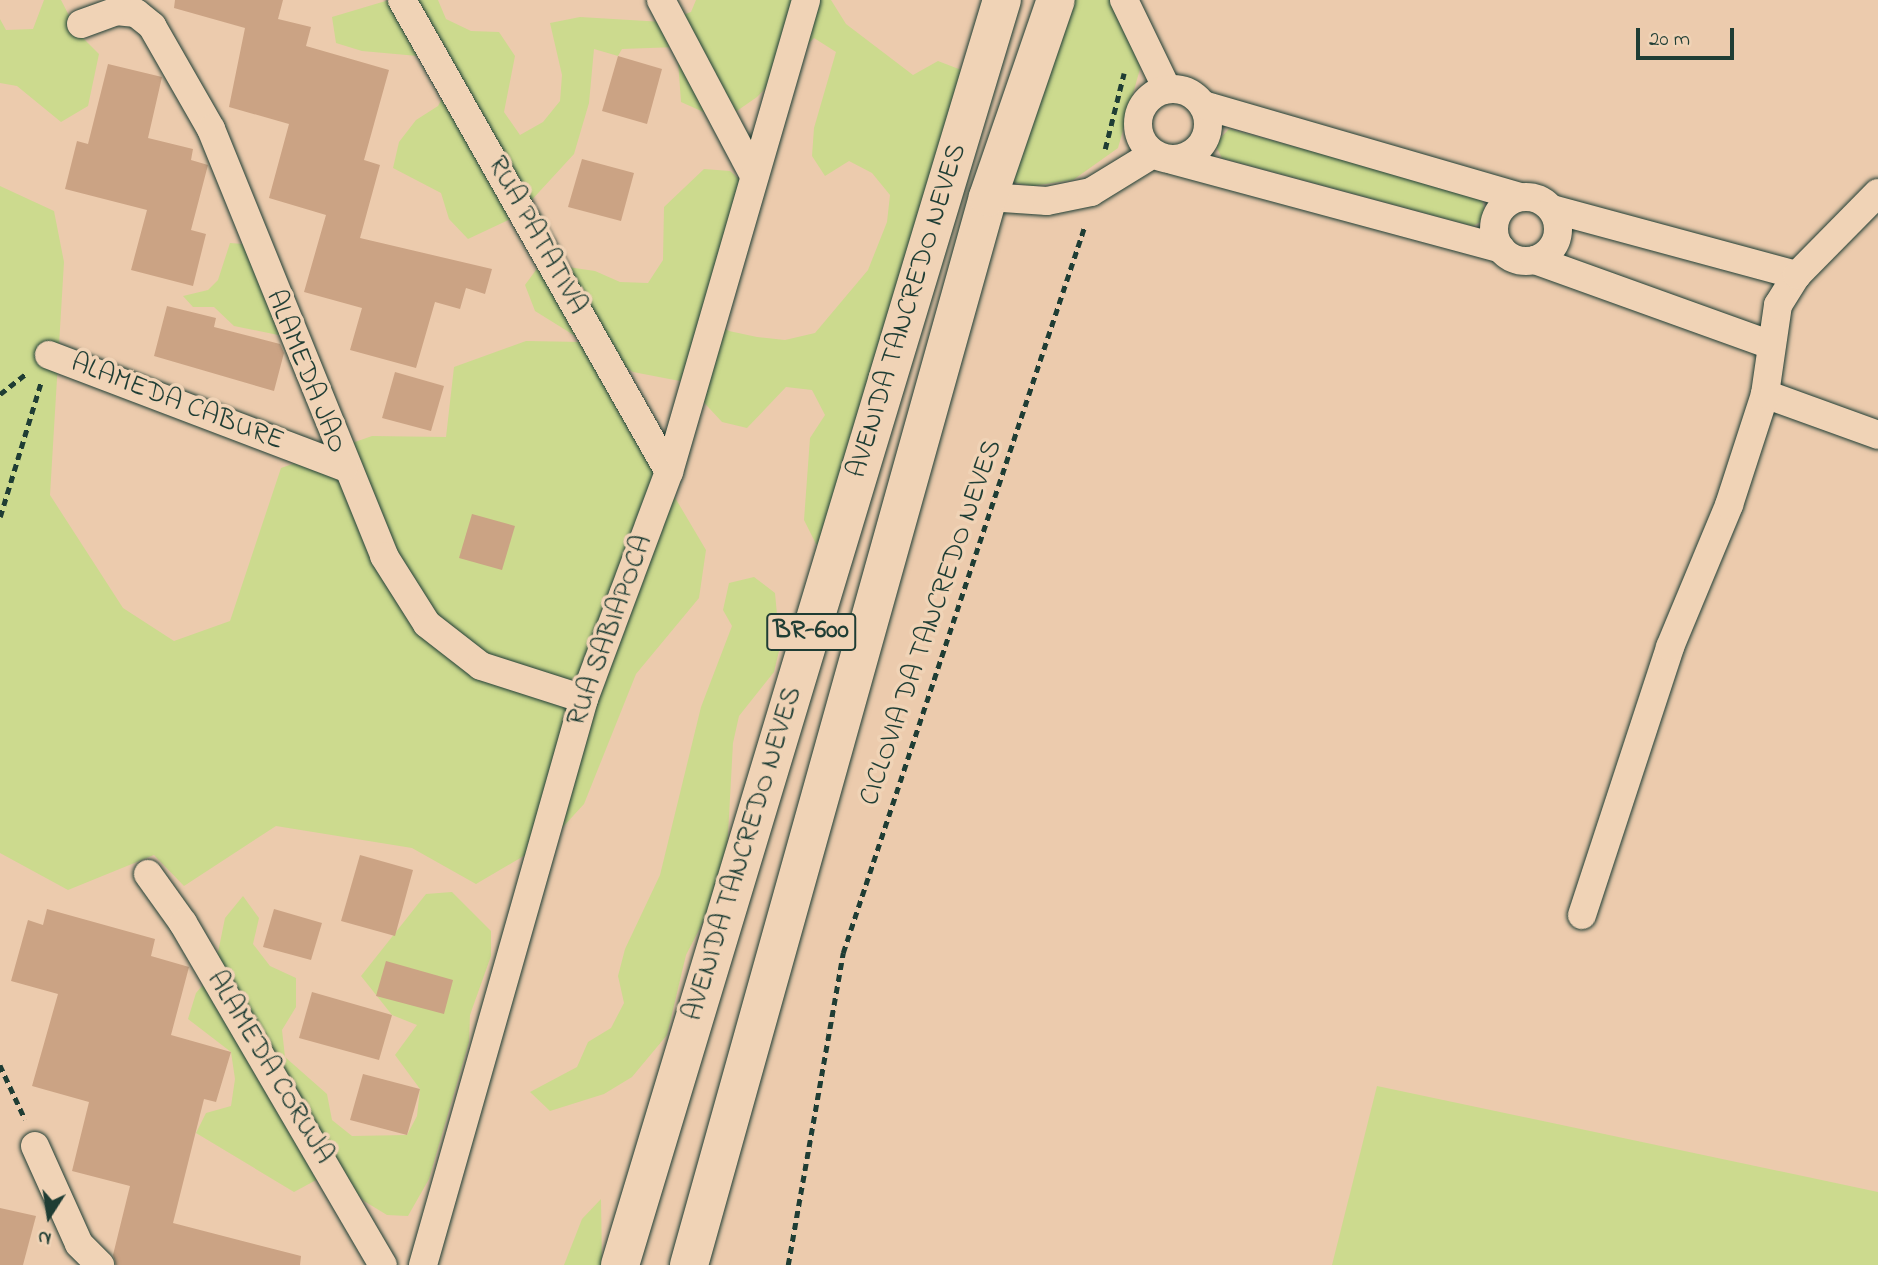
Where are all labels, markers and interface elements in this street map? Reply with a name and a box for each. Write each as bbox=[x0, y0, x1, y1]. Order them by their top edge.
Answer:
scale bar bbox=[1640, 14, 1738, 58]
text: 20 m bbox=[1649, 25, 1690, 55]
street label: AVENIDA TANCREDO NEVES bbox=[841, 140, 975, 482]
street label: RUA PATATIVA bbox=[479, 151, 593, 321]
street label: ALAMEDA JAO bbox=[257, 286, 353, 458]
street label: ALAMEDA CABURE bbox=[66, 347, 288, 459]
street label: CICLOVIA DA TANCREDO NEVES bbox=[853, 436, 1011, 810]
street label: RUA SABIAPOCA bbox=[561, 531, 661, 731]
road number: BR-600 bbox=[766, 610, 856, 654]
street label: AVENIDA TANCREDO NEVES bbox=[677, 683, 811, 1025]
street label: ALAMEDA CORUJA bbox=[198, 966, 340, 1170]
north arrow bbox=[14, 1181, 84, 1251]
text: N bbox=[35, 1222, 54, 1252]

